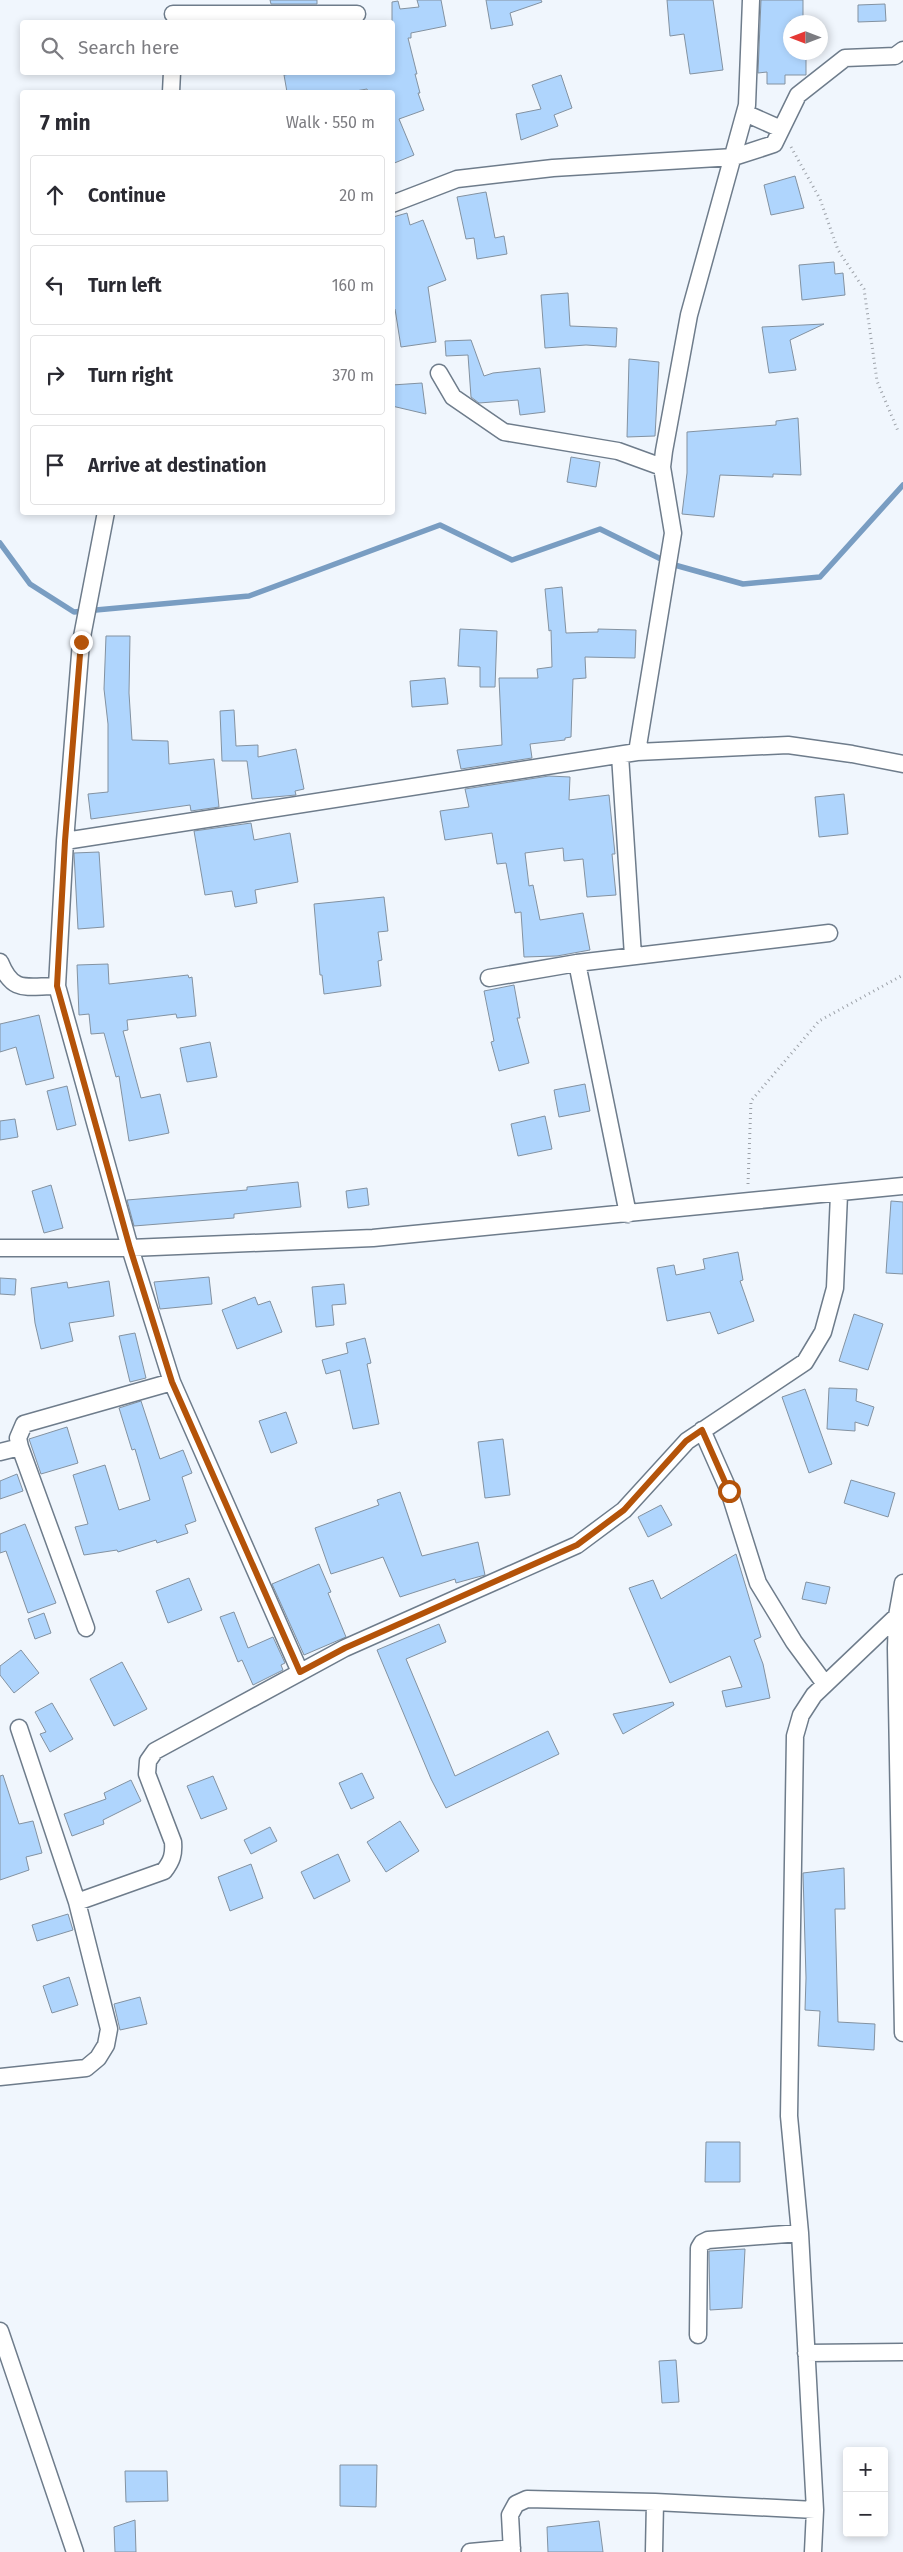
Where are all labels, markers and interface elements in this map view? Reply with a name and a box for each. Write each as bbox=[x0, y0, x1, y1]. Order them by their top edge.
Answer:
north arrow bbox=[783, 15, 828, 60]
search box bbox=[20, 20, 395, 75]
icon: search bbox=[38, 34, 66, 62]
text: Search here bbox=[78, 36, 179, 59]
text: 7 min bbox=[40, 110, 91, 136]
text: Walk · 550 m bbox=[286, 113, 375, 132]
icon: ahead bbox=[41, 181, 69, 209]
text: Continue bbox=[88, 184, 166, 207]
text: 20 m bbox=[339, 186, 374, 205]
icon: left bbox=[41, 271, 69, 299]
text: Turn left bbox=[88, 274, 162, 297]
text: 160 m bbox=[332, 276, 374, 295]
icon: right bbox=[41, 361, 69, 389]
text: Turn right bbox=[88, 364, 173, 387]
text: 370 m bbox=[332, 366, 374, 385]
icon: arrive bbox=[41, 451, 69, 479]
text: Arrive at destination bbox=[88, 454, 267, 477]
route end bbox=[70, 631, 93, 654]
route start bbox=[718, 1480, 741, 1503]
map controls bbox=[843, 2447, 888, 2537]
button: + bbox=[843, 2447, 888, 2492]
button: − bbox=[843, 2492, 888, 2537]

